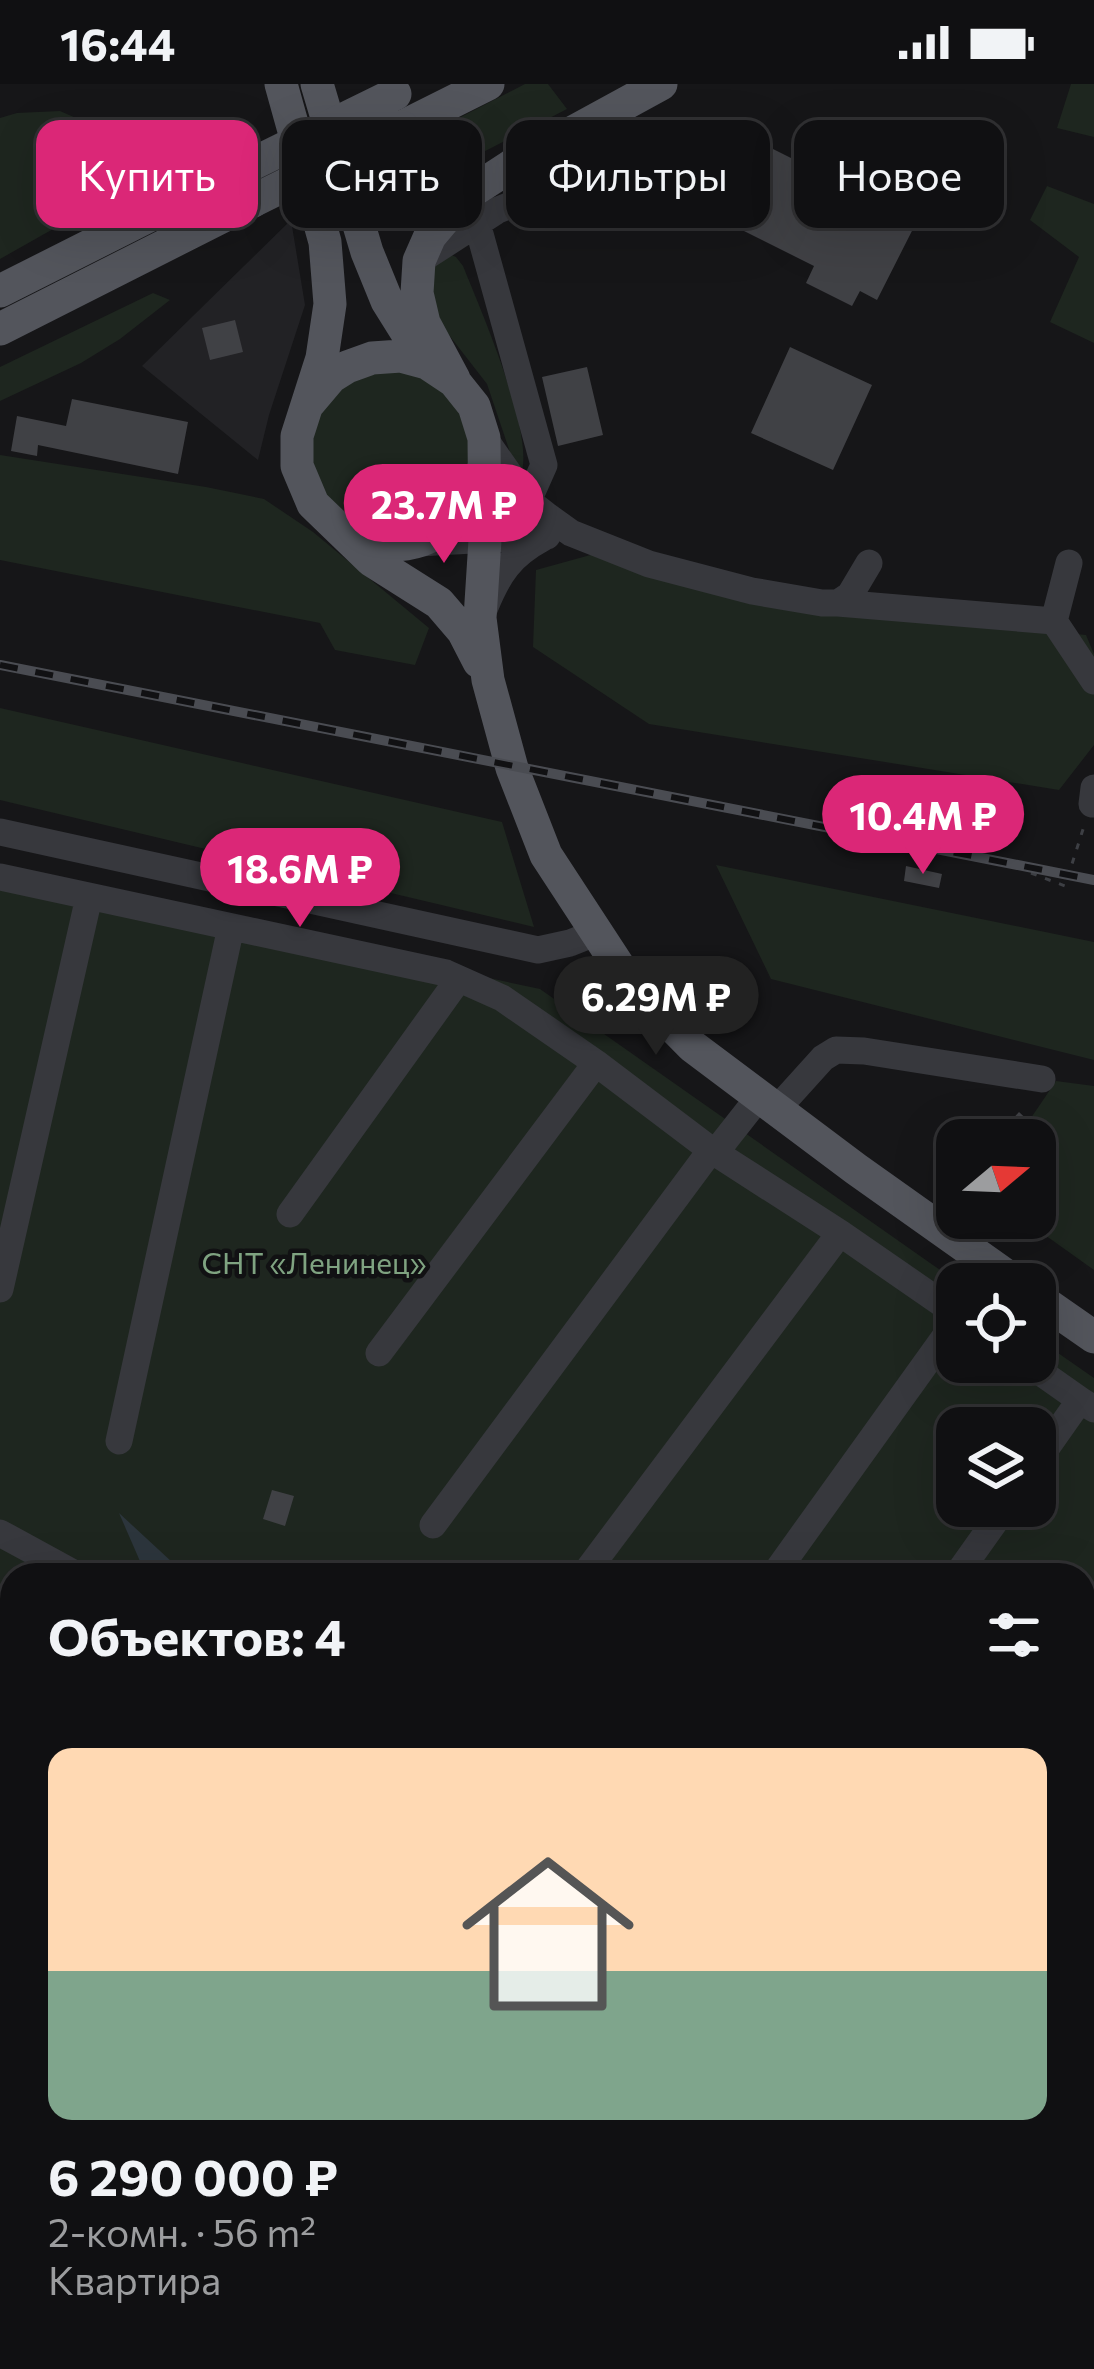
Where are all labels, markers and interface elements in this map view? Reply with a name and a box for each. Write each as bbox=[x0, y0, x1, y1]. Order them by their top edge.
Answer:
text: 16:44 bbox=[60, 15, 175, 70]
chip: Купить bbox=[36, 120, 258, 228]
chip: Снять bbox=[282, 120, 482, 228]
chip: Фильтры bbox=[506, 120, 770, 228]
chip: Новое bbox=[794, 120, 1004, 228]
pin: 23.7M ₽ bbox=[333, 464, 555, 566]
text: 23.7M ₽ bbox=[371, 479, 517, 527]
pin: 10.4M ₽ bbox=[812, 775, 1034, 877]
text: 10.4M ₽ bbox=[849, 790, 997, 838]
pin: 18.6M ₽ bbox=[189, 828, 411, 930]
text: 18.6M ₽ bbox=[227, 843, 373, 891]
pin: 6.29M ₽ bbox=[545, 956, 767, 1058]
text: 6.29M ₽ bbox=[581, 971, 731, 1019]
north arrow bbox=[936, 1119, 1056, 1239]
map controls bbox=[936, 1119, 1056, 1527]
park label: СНТ «Ленинец» bbox=[201, 1243, 427, 1280]
button: locate bbox=[936, 1263, 1056, 1383]
button: layers bbox=[936, 1407, 1056, 1527]
icon: filters bbox=[981, 1602, 1047, 1668]
text: Объектов: 4 bbox=[48, 1604, 346, 1667]
icon: home bbox=[440, 1826, 656, 2042]
text: 6 290 000 ₽ bbox=[48, 2144, 338, 2207]
text: 2-комн. · 56 m² bbox=[48, 2207, 316, 2255]
text: Квартира bbox=[48, 2255, 221, 2303]

